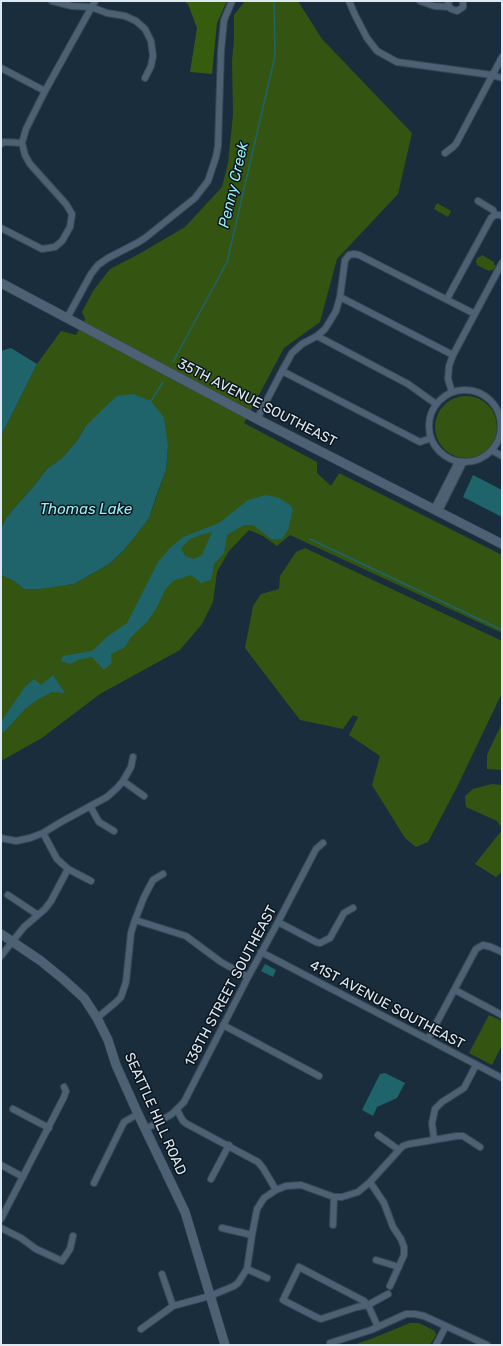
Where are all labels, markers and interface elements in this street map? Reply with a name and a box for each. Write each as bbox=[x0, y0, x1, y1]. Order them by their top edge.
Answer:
water label: Penny Creek bbox=[215, 140, 253, 230]
street label: 35TH AVENUE SOUTHEAST bbox=[175, 355, 339, 451]
water label: Thomas Lake bbox=[40, 501, 132, 519]
street label: 138TH STREET SOUTHEAST bbox=[181, 903, 281, 1069]
street label: 41ST AVENUE SOUTHEAST bbox=[307, 957, 467, 1053]
street label: SEATTLE HILL ROAD bbox=[120, 1050, 190, 1178]

